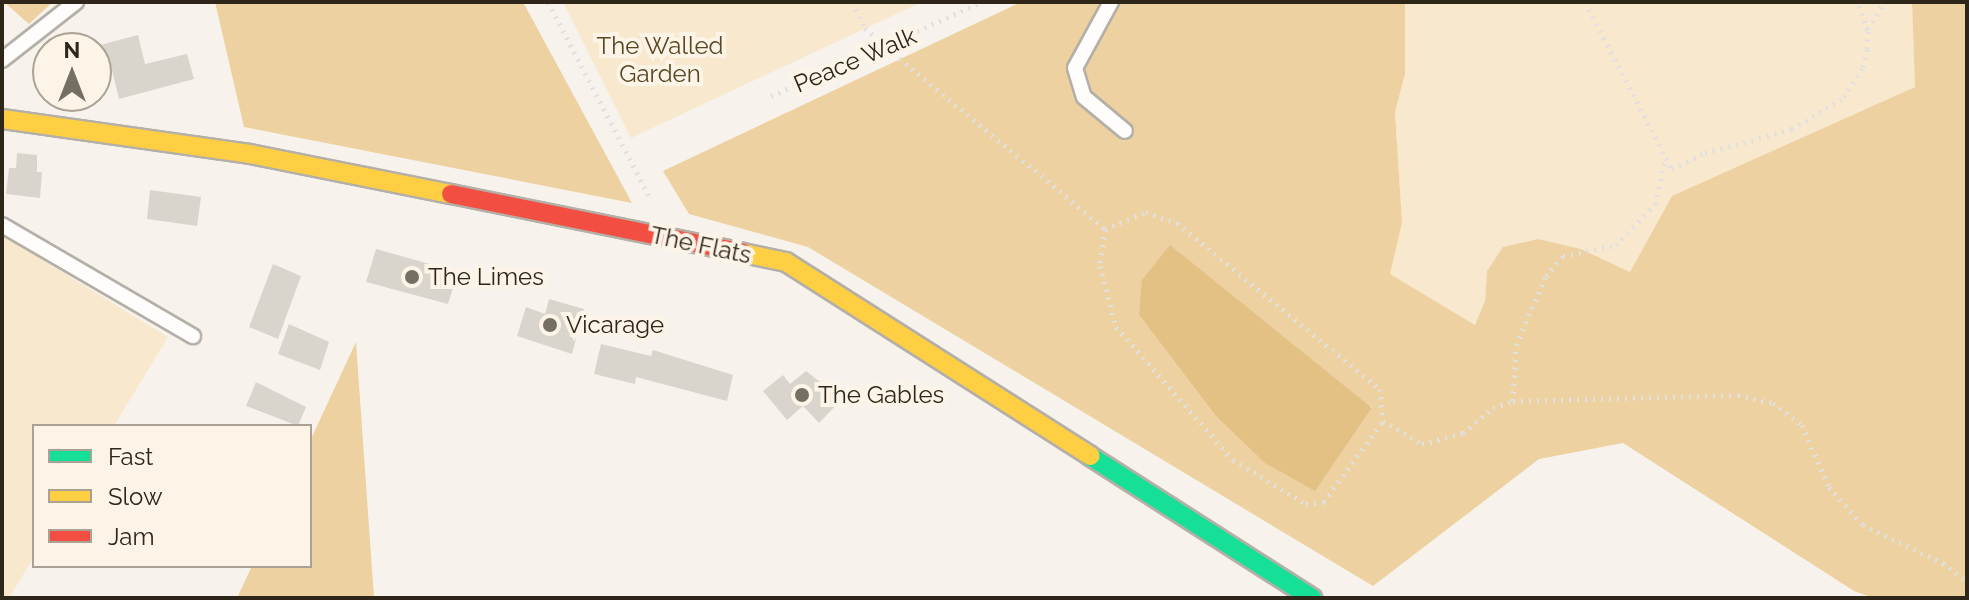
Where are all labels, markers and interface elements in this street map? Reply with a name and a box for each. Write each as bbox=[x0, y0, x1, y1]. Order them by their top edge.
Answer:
street label: Peace Walk bbox=[789, 21, 921, 99]
north arrow bbox=[32, 32, 112, 112]
park label: The Walled Garden bbox=[596, 32, 724, 88]
text: N bbox=[64, 37, 80, 63]
street label: The Flats bbox=[648, 220, 754, 270]
place label: The Limes bbox=[428, 263, 544, 291]
marker: The Limes bbox=[403, 268, 421, 286]
place label: Vicarage bbox=[566, 311, 664, 339]
marker: Vicarage bbox=[541, 316, 559, 334]
place label: The Gables bbox=[818, 381, 944, 409]
marker: The Gables bbox=[793, 386, 811, 404]
legend bbox=[32, 424, 312, 568]
text: Fast bbox=[108, 442, 153, 471]
text: Slow bbox=[108, 482, 162, 511]
text: Jam bbox=[108, 522, 154, 551]

